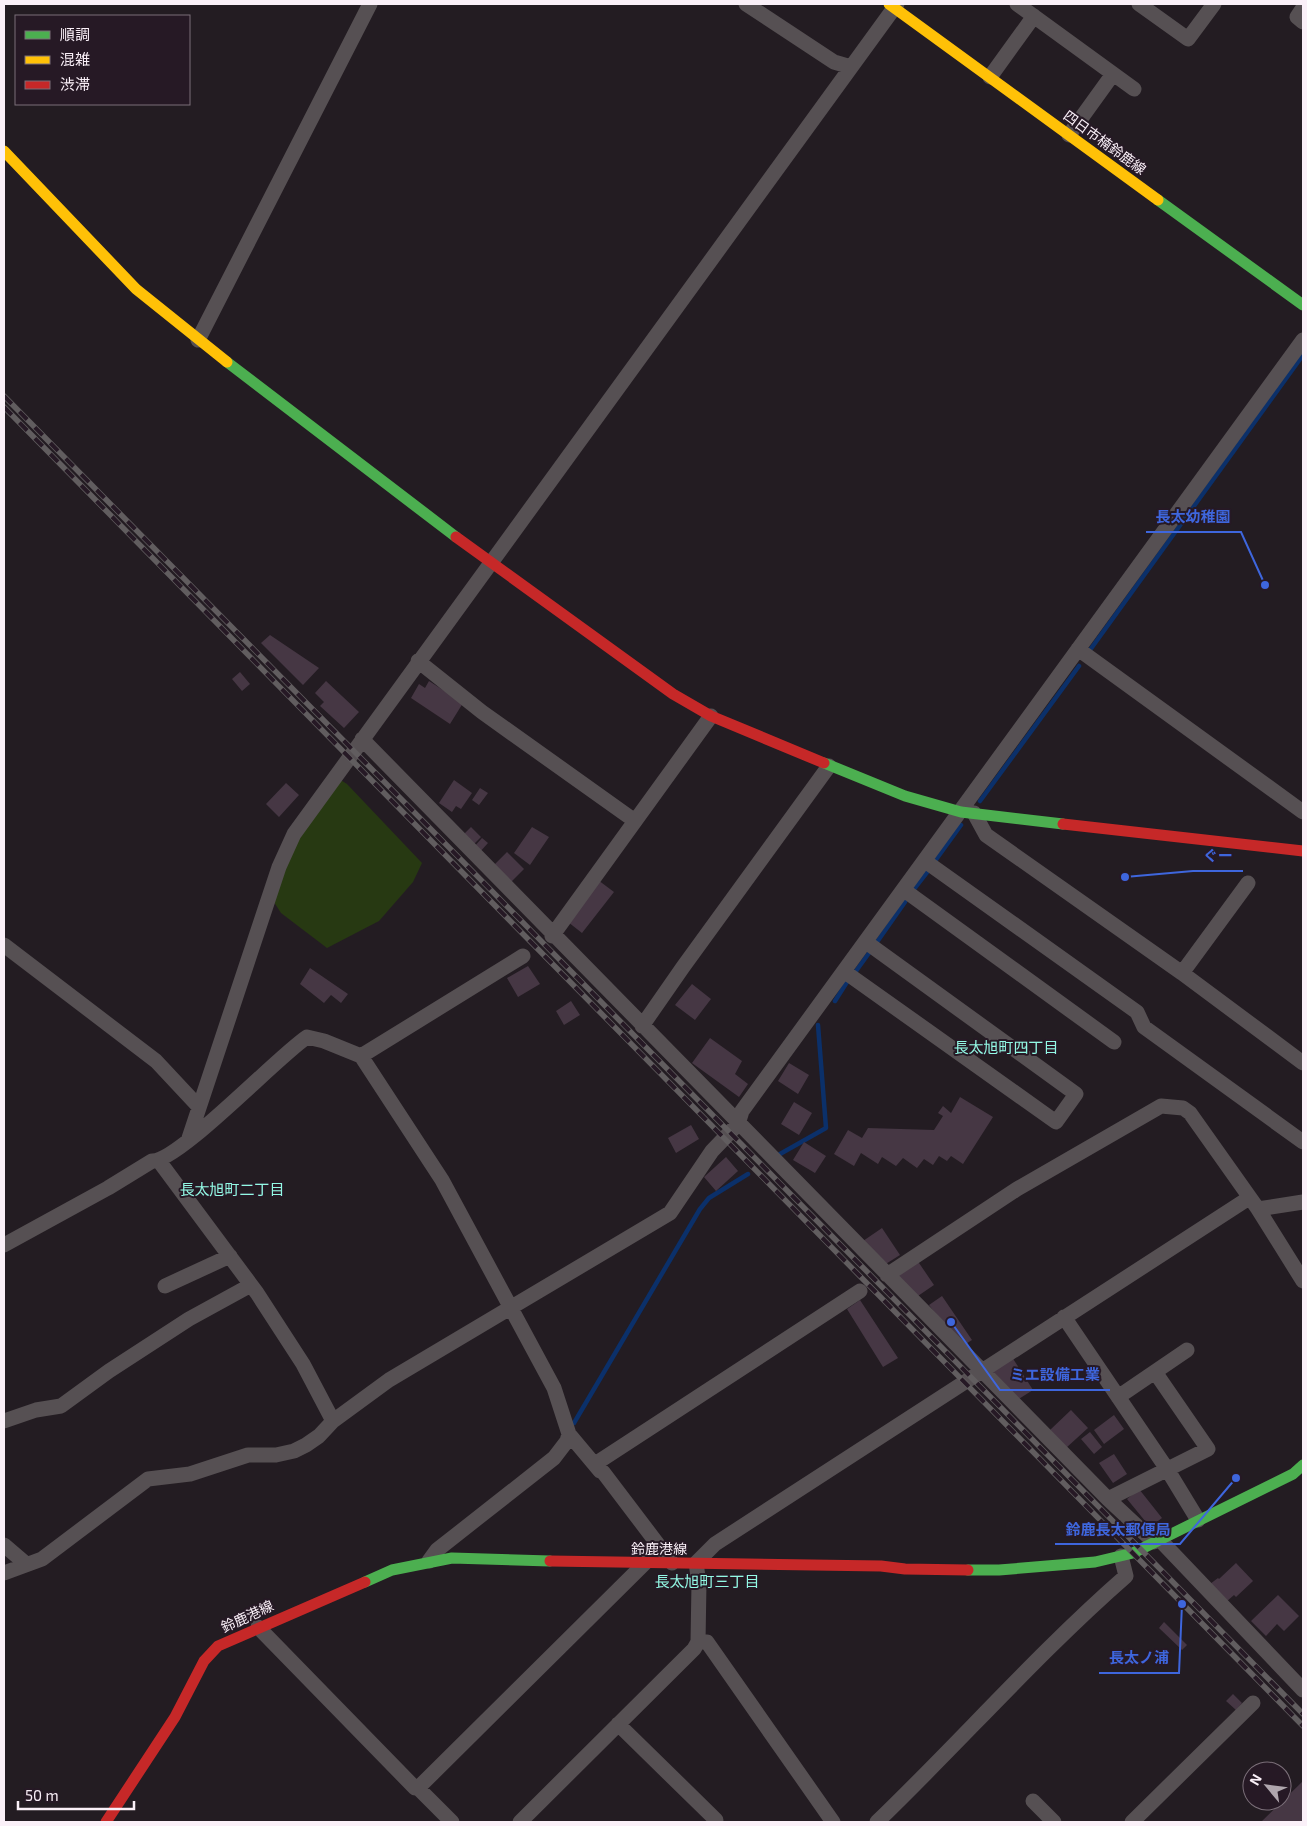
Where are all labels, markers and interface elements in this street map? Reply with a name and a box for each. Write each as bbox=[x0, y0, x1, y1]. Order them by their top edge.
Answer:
legend bbox=[15, 15, 190, 105]
text: 順調 bbox=[60, 25, 90, 43]
text: 混雑 bbox=[60, 50, 90, 68]
text: 渋滞 bbox=[60, 75, 90, 93]
street label: 四日市楠鈴鹿線 bbox=[1060, 106, 1150, 178]
callout: 長太幼稚園 bbox=[1146, 502, 1241, 532]
text: 長太幼稚園 bbox=[1155, 507, 1231, 525]
callout: ぐー bbox=[1193, 841, 1243, 871]
text: ぐー bbox=[1203, 846, 1233, 864]
district label: 長太旭町四丁目 bbox=[953, 1038, 1059, 1056]
district label: 長太旭町二丁目 bbox=[179, 1180, 285, 1198]
callout: ミエ設備工業 bbox=[1000, 1360, 1110, 1390]
text: ミエ設備工業 bbox=[1010, 1365, 1100, 1383]
callout: 鈴鹿長太郵便局 bbox=[1055, 1514, 1180, 1544]
text: 鈴鹿長太郵便局 bbox=[1065, 1520, 1171, 1538]
street label: 鈴鹿港線 bbox=[631, 1540, 687, 1557]
district label: 長太旭町三丁目 bbox=[654, 1572, 760, 1590]
street label: 鈴鹿港線 bbox=[218, 1596, 276, 1636]
callout: 長太ノ浦 bbox=[1099, 1643, 1179, 1673]
text: 長太ノ浦 bbox=[1109, 1648, 1169, 1666]
north arrow bbox=[1242, 1761, 1292, 1811]
text: N bbox=[1245, 1771, 1265, 1788]
scale bar bbox=[18, 1778, 134, 1810]
text: 50 m bbox=[25, 1786, 59, 1804]

